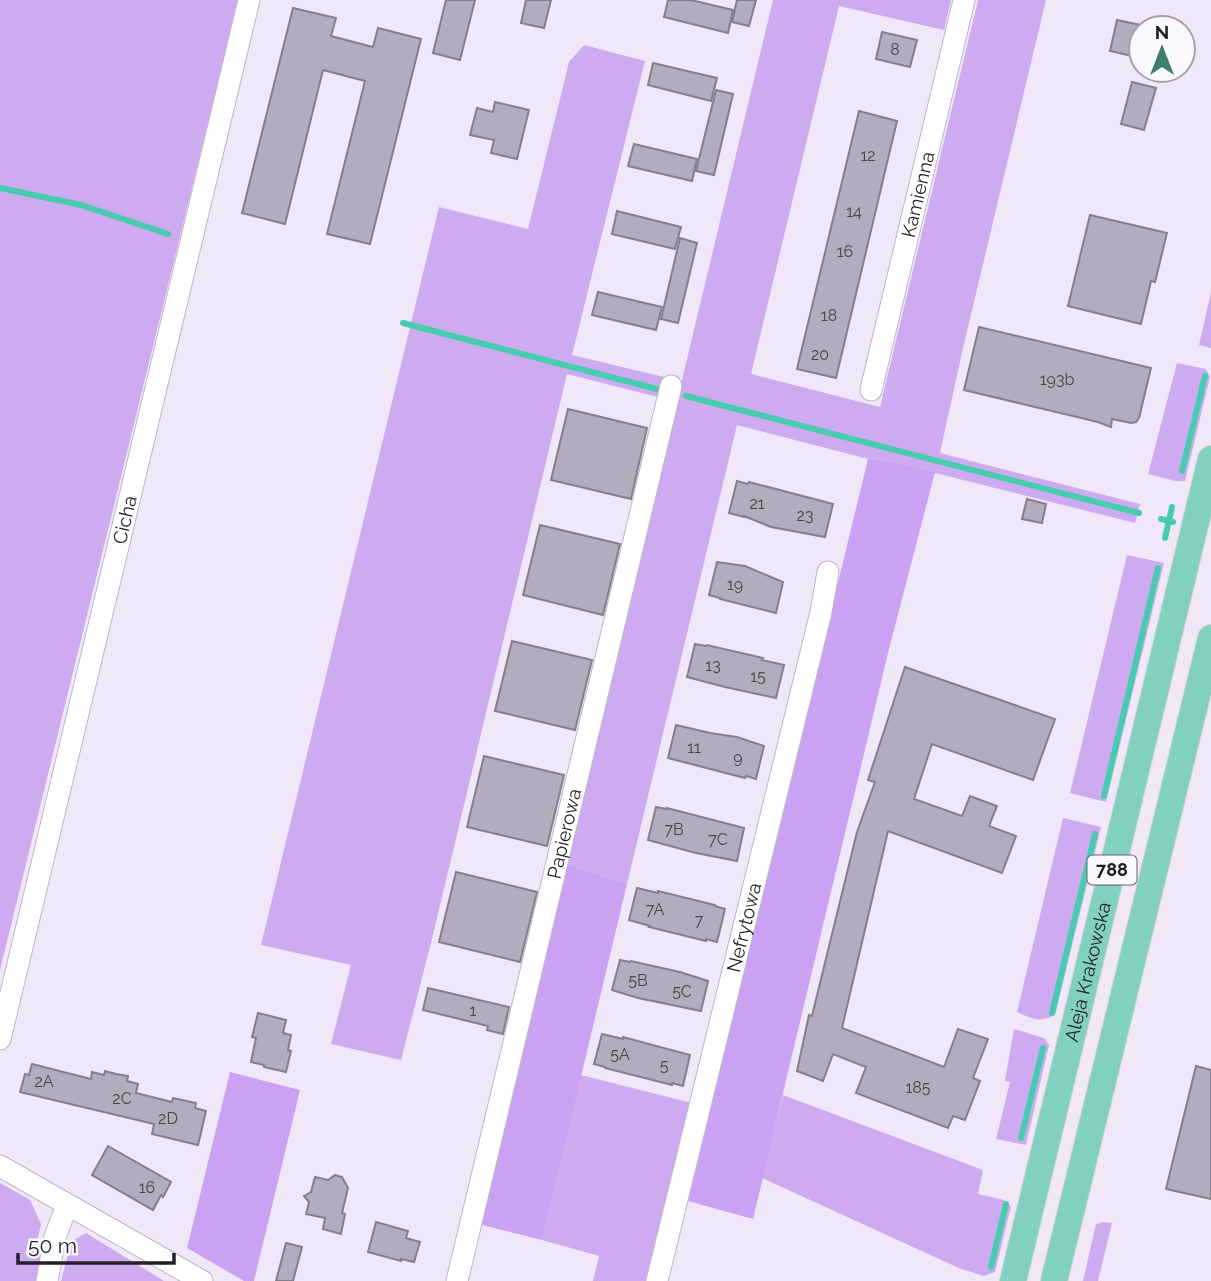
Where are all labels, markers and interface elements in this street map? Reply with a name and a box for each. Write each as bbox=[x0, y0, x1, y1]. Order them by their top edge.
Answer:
north arrow bbox=[1127, 14, 1197, 84]
text: N bbox=[1155, 21, 1169, 43]
house number: 8 bbox=[890, 40, 900, 59]
house number: 12 bbox=[860, 146, 876, 165]
street label: Kamienna bbox=[897, 149, 939, 240]
house number: 14 bbox=[846, 202, 862, 221]
house number: 16 bbox=[837, 242, 853, 261]
house number: 18 bbox=[821, 306, 837, 325]
house number: 20 bbox=[811, 345, 829, 364]
house number: 193b bbox=[1040, 370, 1074, 389]
street label: Cicha bbox=[108, 493, 141, 546]
house number: 21 bbox=[749, 494, 765, 513]
house number: 23 bbox=[797, 506, 813, 525]
house number: 19 bbox=[727, 575, 743, 594]
house number: 13 bbox=[705, 656, 721, 675]
house number: 15 bbox=[750, 667, 766, 686]
house number: 11 bbox=[687, 738, 701, 757]
house number: 9 bbox=[733, 748, 743, 767]
street label: Papierowa bbox=[543, 786, 585, 881]
house number: 7B bbox=[664, 820, 684, 839]
house number: 7C bbox=[708, 830, 728, 849]
road number: 788 bbox=[1088, 856, 1136, 884]
street label: Nefrytowa bbox=[722, 880, 765, 975]
house number: 7A bbox=[646, 900, 665, 919]
street label: Aleja Krakowska bbox=[1060, 900, 1115, 1044]
house number: 7 bbox=[695, 911, 704, 930]
house number: 5B bbox=[628, 971, 648, 990]
house number: 5C bbox=[672, 982, 692, 1001]
house number: 1 bbox=[470, 1001, 477, 1020]
house number: 5A bbox=[610, 1045, 630, 1064]
house number: 5 bbox=[660, 1056, 669, 1075]
house number: 2A bbox=[34, 1072, 54, 1091]
house number: 185 bbox=[905, 1078, 931, 1097]
house number: 2C bbox=[112, 1089, 132, 1108]
house number: 2D bbox=[158, 1109, 178, 1128]
house number: 16 bbox=[139, 1178, 155, 1197]
scale bar bbox=[18, 1222, 173, 1266]
text: 50 m bbox=[28, 1233, 77, 1258]

